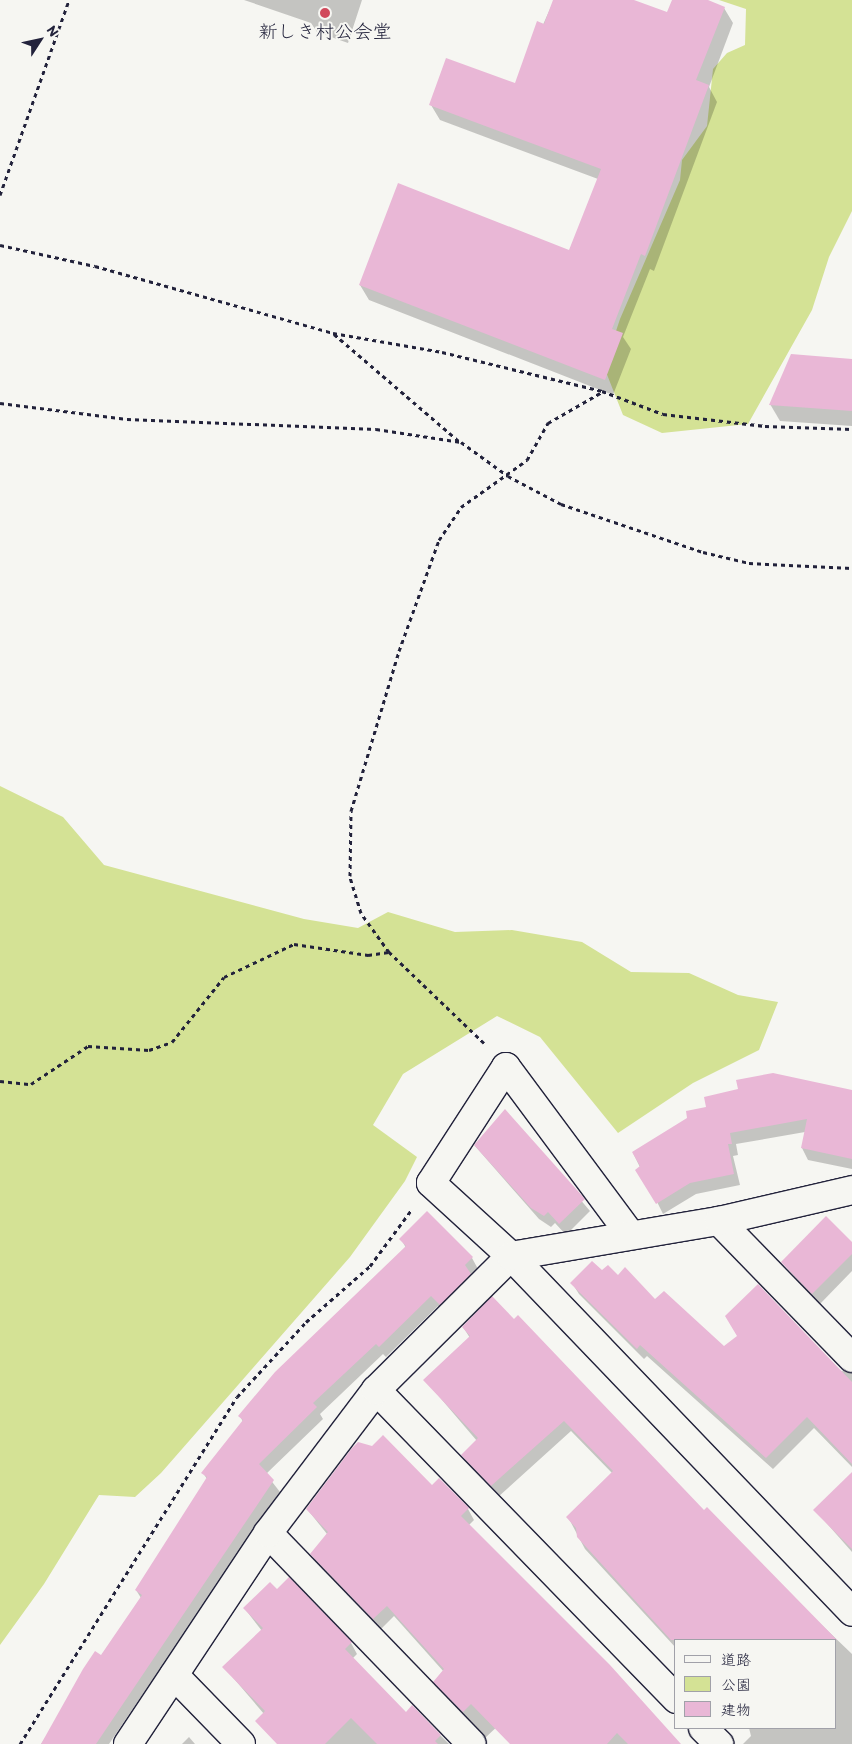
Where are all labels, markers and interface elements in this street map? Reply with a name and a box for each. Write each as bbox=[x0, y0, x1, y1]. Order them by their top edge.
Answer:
marker: 新しき村公会堂 bbox=[319, 7, 331, 19]
north arrow bbox=[15, 15, 65, 65]
place label: 新しき村公会堂 bbox=[259, 21, 391, 43]
text: N bbox=[43, 22, 62, 40]
legend bbox=[674, 1639, 837, 1729]
text: 道路 bbox=[721, 1651, 751, 1669]
text: 公園 bbox=[721, 1676, 751, 1694]
text: 建物 bbox=[721, 1701, 751, 1719]

